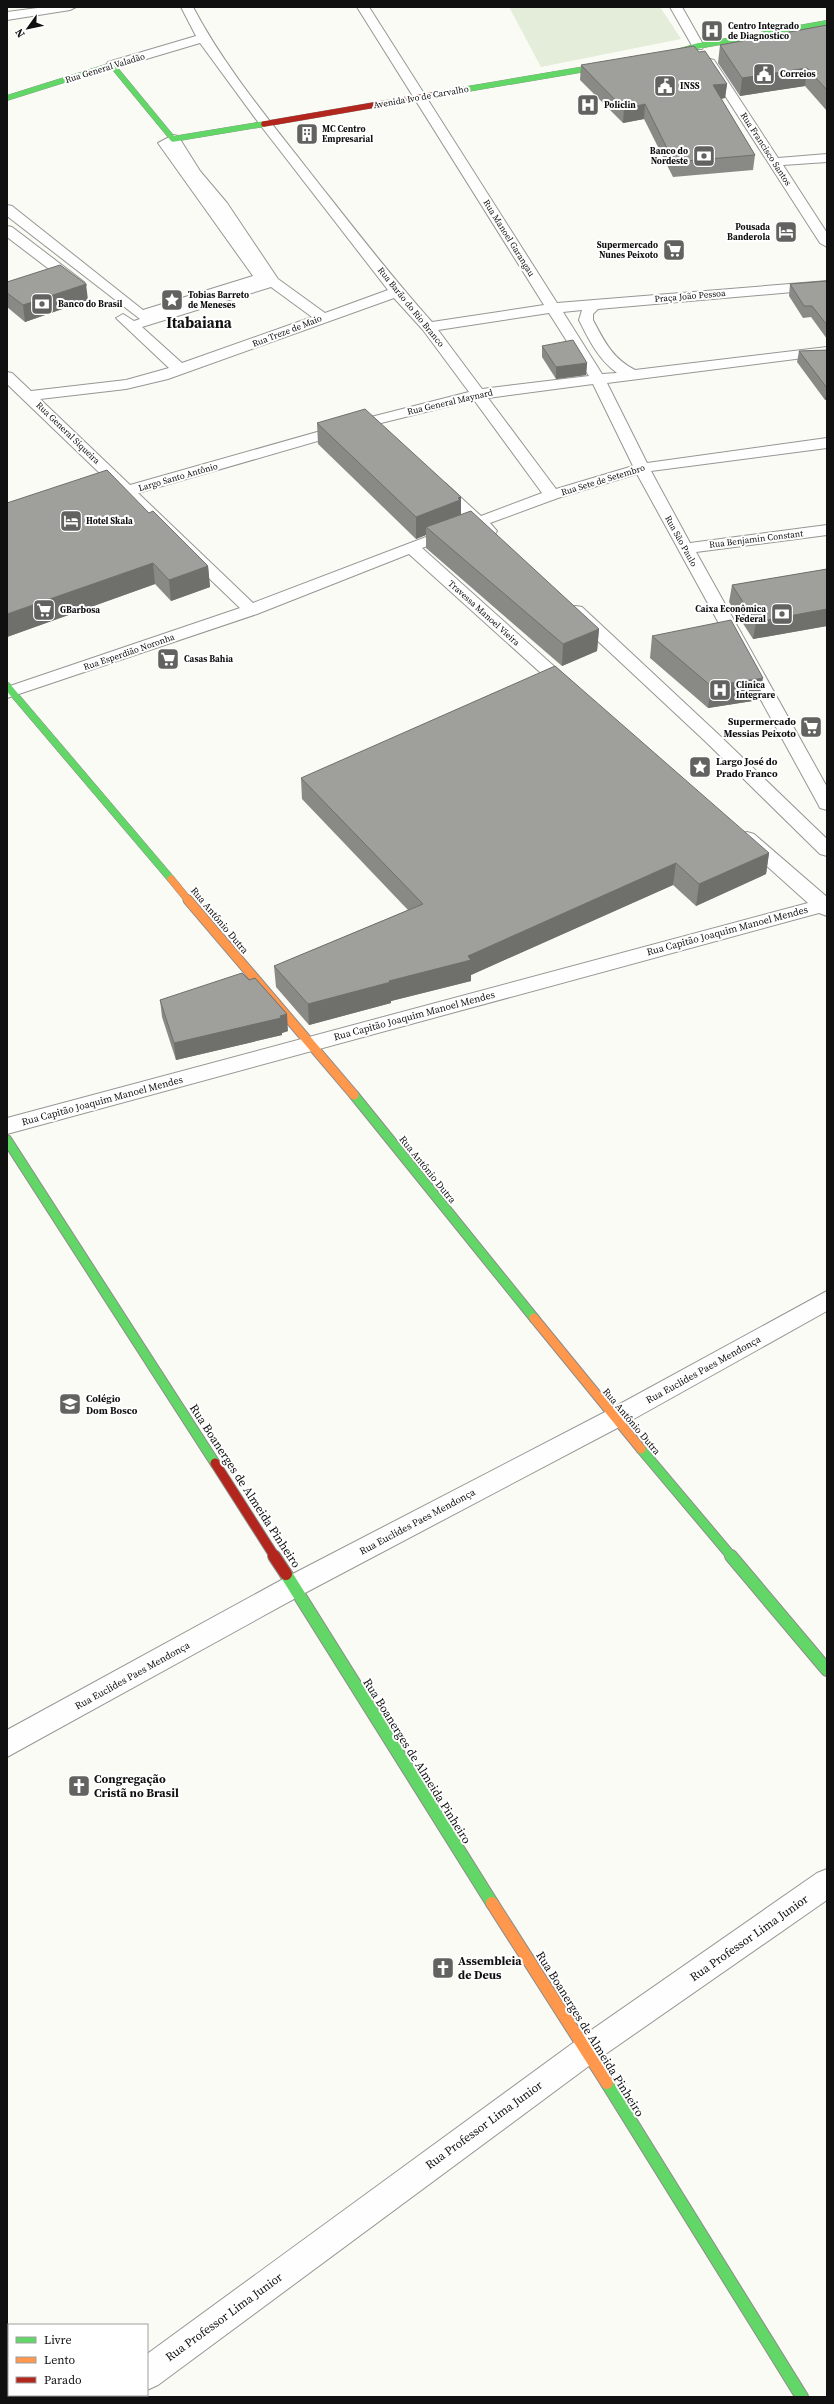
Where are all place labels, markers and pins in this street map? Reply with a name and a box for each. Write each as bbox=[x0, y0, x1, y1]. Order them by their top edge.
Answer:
hospital icon: Centro Integrado de Diagnostico bbox=[699, 18, 725, 44]
place label: Centro Integrado de Diagnostico bbox=[728, 20, 799, 42]
public building icon: Correios bbox=[751, 61, 777, 87]
place label: Correios bbox=[780, 68, 816, 80]
public building icon: INSS bbox=[652, 73, 678, 99]
place label: INSS bbox=[680, 80, 700, 92]
hospital icon: Policlin bbox=[575, 92, 601, 118]
place label: Policlin bbox=[604, 99, 636, 111]
building icon: MC Centro Empresarial bbox=[294, 121, 320, 147]
place label: MC Centro Empresarial bbox=[322, 123, 373, 145]
bank icon: Banco do Nordeste bbox=[691, 143, 717, 169]
place label: Banco do Nordeste bbox=[650, 145, 688, 167]
hotel icon: Pousada Banderola bbox=[773, 219, 799, 245]
place label: Pousada Banderola bbox=[727, 221, 770, 243]
supermarket icon: Supermercado Nunes Peixoto bbox=[661, 237, 687, 263]
place label: Supermercado Nunes Peixoto bbox=[597, 239, 658, 261]
place icon: Tobias Barreto de Meneses bbox=[159, 287, 185, 313]
place label: Tobias Barreto de Meneses bbox=[188, 289, 249, 311]
bank icon: Banco do Brasil bbox=[29, 291, 55, 317]
place label: Banco do Brasil bbox=[58, 298, 123, 310]
hotel icon: Hotel Skala bbox=[58, 508, 84, 534]
place label: Hotel Skala bbox=[86, 515, 133, 527]
supermarket icon: GBarbosa bbox=[31, 597, 57, 623]
bank icon: Caixa Econômica Federal bbox=[769, 601, 795, 627]
place label: Caixa Econômica Federal bbox=[695, 603, 766, 625]
place label: GBarbosa bbox=[60, 604, 100, 616]
supermarket icon: Casas Bahia bbox=[155, 646, 181, 672]
place label: Casas Bahia bbox=[184, 653, 233, 665]
hospital icon: Clinica Integrare bbox=[707, 677, 733, 703]
place label: Clinica Integrare bbox=[736, 679, 776, 701]
supermarket icon: Supermercado Messias Peixoto bbox=[798, 714, 824, 740]
place label: Supermercado Messias Peixoto bbox=[723, 715, 796, 740]
place icon: Largo José do Prado Franco bbox=[687, 754, 713, 780]
place label: Largo José do Prado Franco bbox=[716, 755, 778, 780]
school or university icon: Colégio Dom Bosco bbox=[57, 1391, 83, 1417]
place label: Colégio Dom Bosco bbox=[86, 1392, 138, 1417]
place label: Congregação Cristã no Brasil bbox=[94, 1771, 179, 1801]
church icon: Congregação Cristã no Brasil bbox=[66, 1773, 92, 1799]
place label: Assembleia de Deus bbox=[458, 1953, 522, 1983]
church icon: Assembleia de Deus bbox=[430, 1955, 456, 1981]

